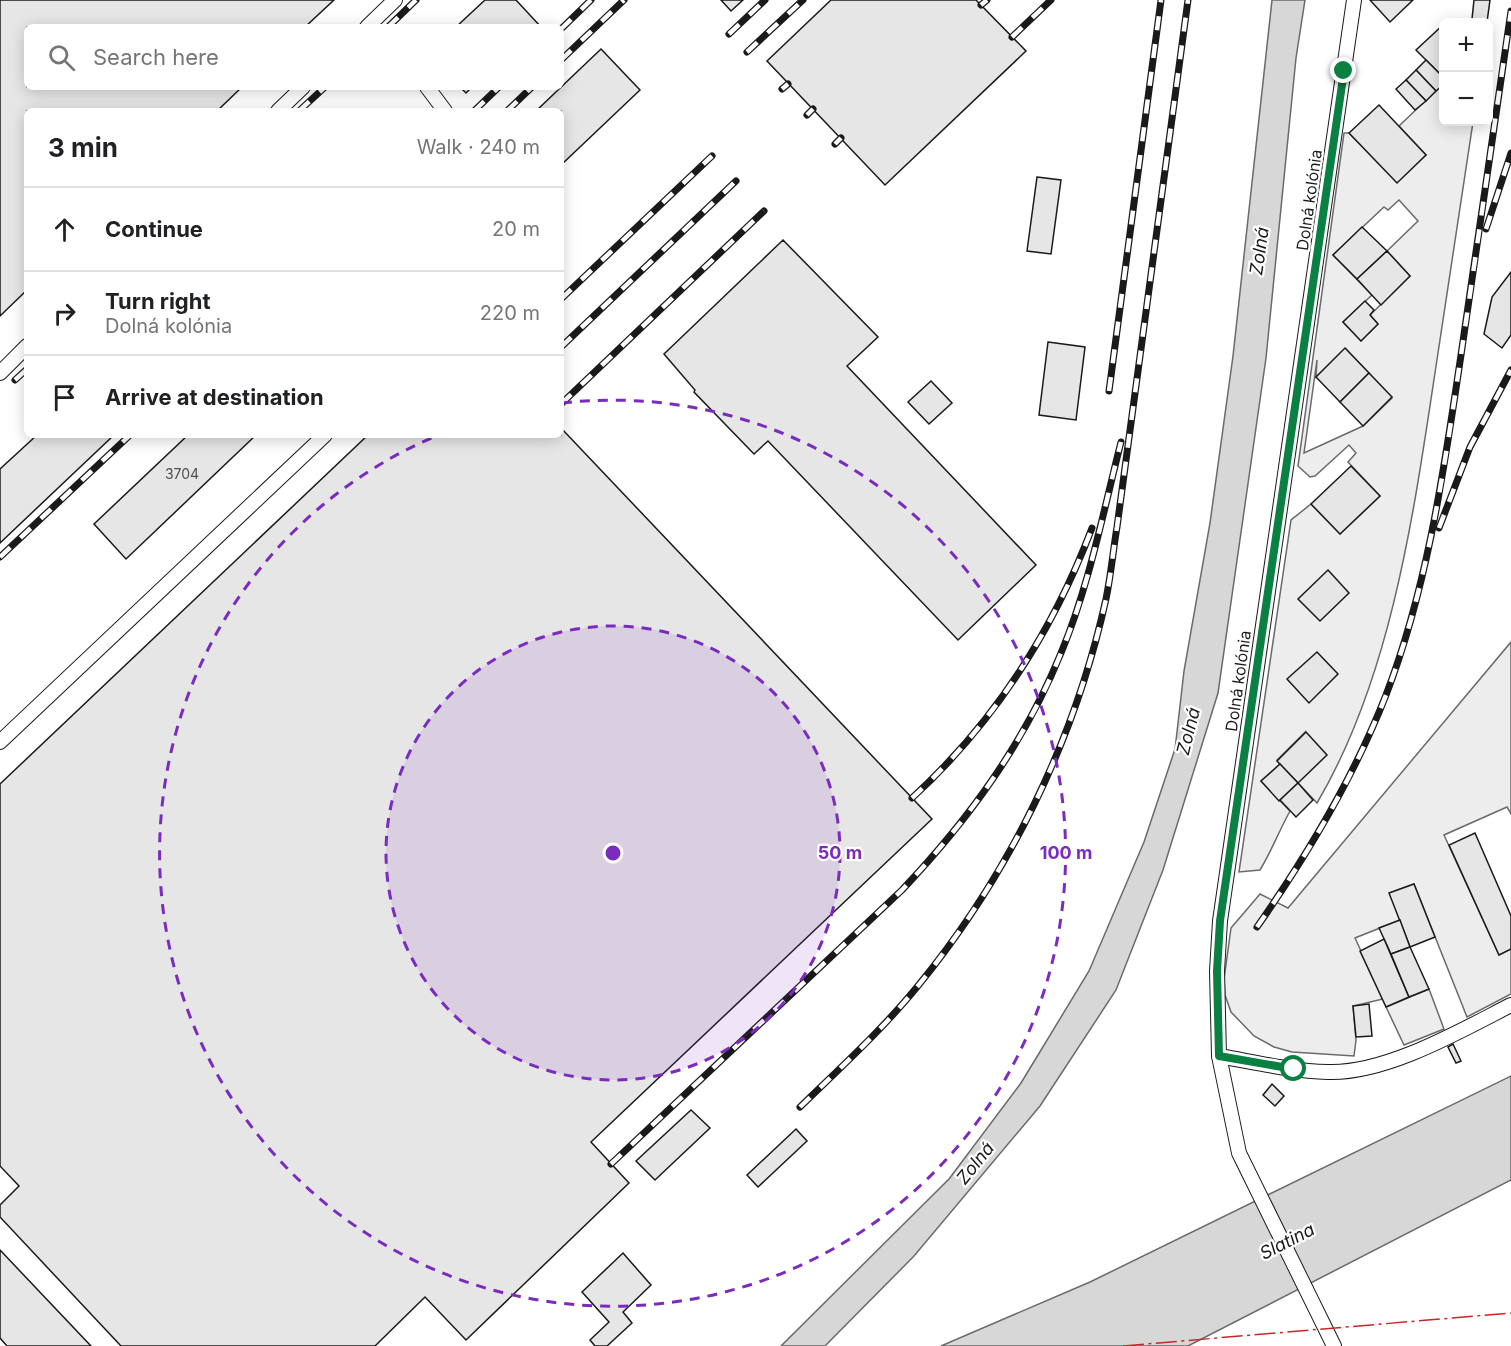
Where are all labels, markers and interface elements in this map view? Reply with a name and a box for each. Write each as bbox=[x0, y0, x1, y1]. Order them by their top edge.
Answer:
map controls bbox=[1439, 18, 1493, 126]
button: + bbox=[1439, 18, 1493, 72]
search box bbox=[24, 24, 564, 90]
icon: search bbox=[45, 41, 78, 74]
text: Search here bbox=[93, 44, 219, 70]
route end bbox=[1330, 57, 1356, 83]
button: − bbox=[1439, 72, 1493, 126]
text: 3 min bbox=[48, 132, 118, 163]
text: Walk · 240 m bbox=[417, 135, 540, 159]
street label: Dolná kolónia bbox=[1292, 148, 1326, 252]
icon: ahead bbox=[48, 213, 81, 246]
text: Continue bbox=[105, 216, 203, 242]
text: 20 m bbox=[492, 217, 540, 241]
water label: Zolná bbox=[1245, 226, 1273, 276]
text: Turn right bbox=[105, 288, 211, 314]
icon: right bbox=[48, 297, 81, 330]
text: 220 m bbox=[480, 301, 540, 325]
text: Dolná kolónia bbox=[105, 314, 232, 338]
icon: arrive bbox=[48, 381, 81, 414]
text: Arrive at destination bbox=[105, 384, 324, 410]
house number: 3704 bbox=[165, 465, 199, 482]
street label: Dolná kolónia bbox=[1221, 629, 1255, 733]
water label: Zolná bbox=[1172, 705, 1204, 757]
text: 50 m bbox=[818, 842, 862, 863]
text: 100 m bbox=[1040, 842, 1092, 863]
centre of rings bbox=[603, 843, 623, 863]
route start bbox=[1280, 1055, 1306, 1081]
water label: Zolná bbox=[952, 1138, 998, 1188]
water label: Slatina bbox=[1256, 1218, 1318, 1264]

